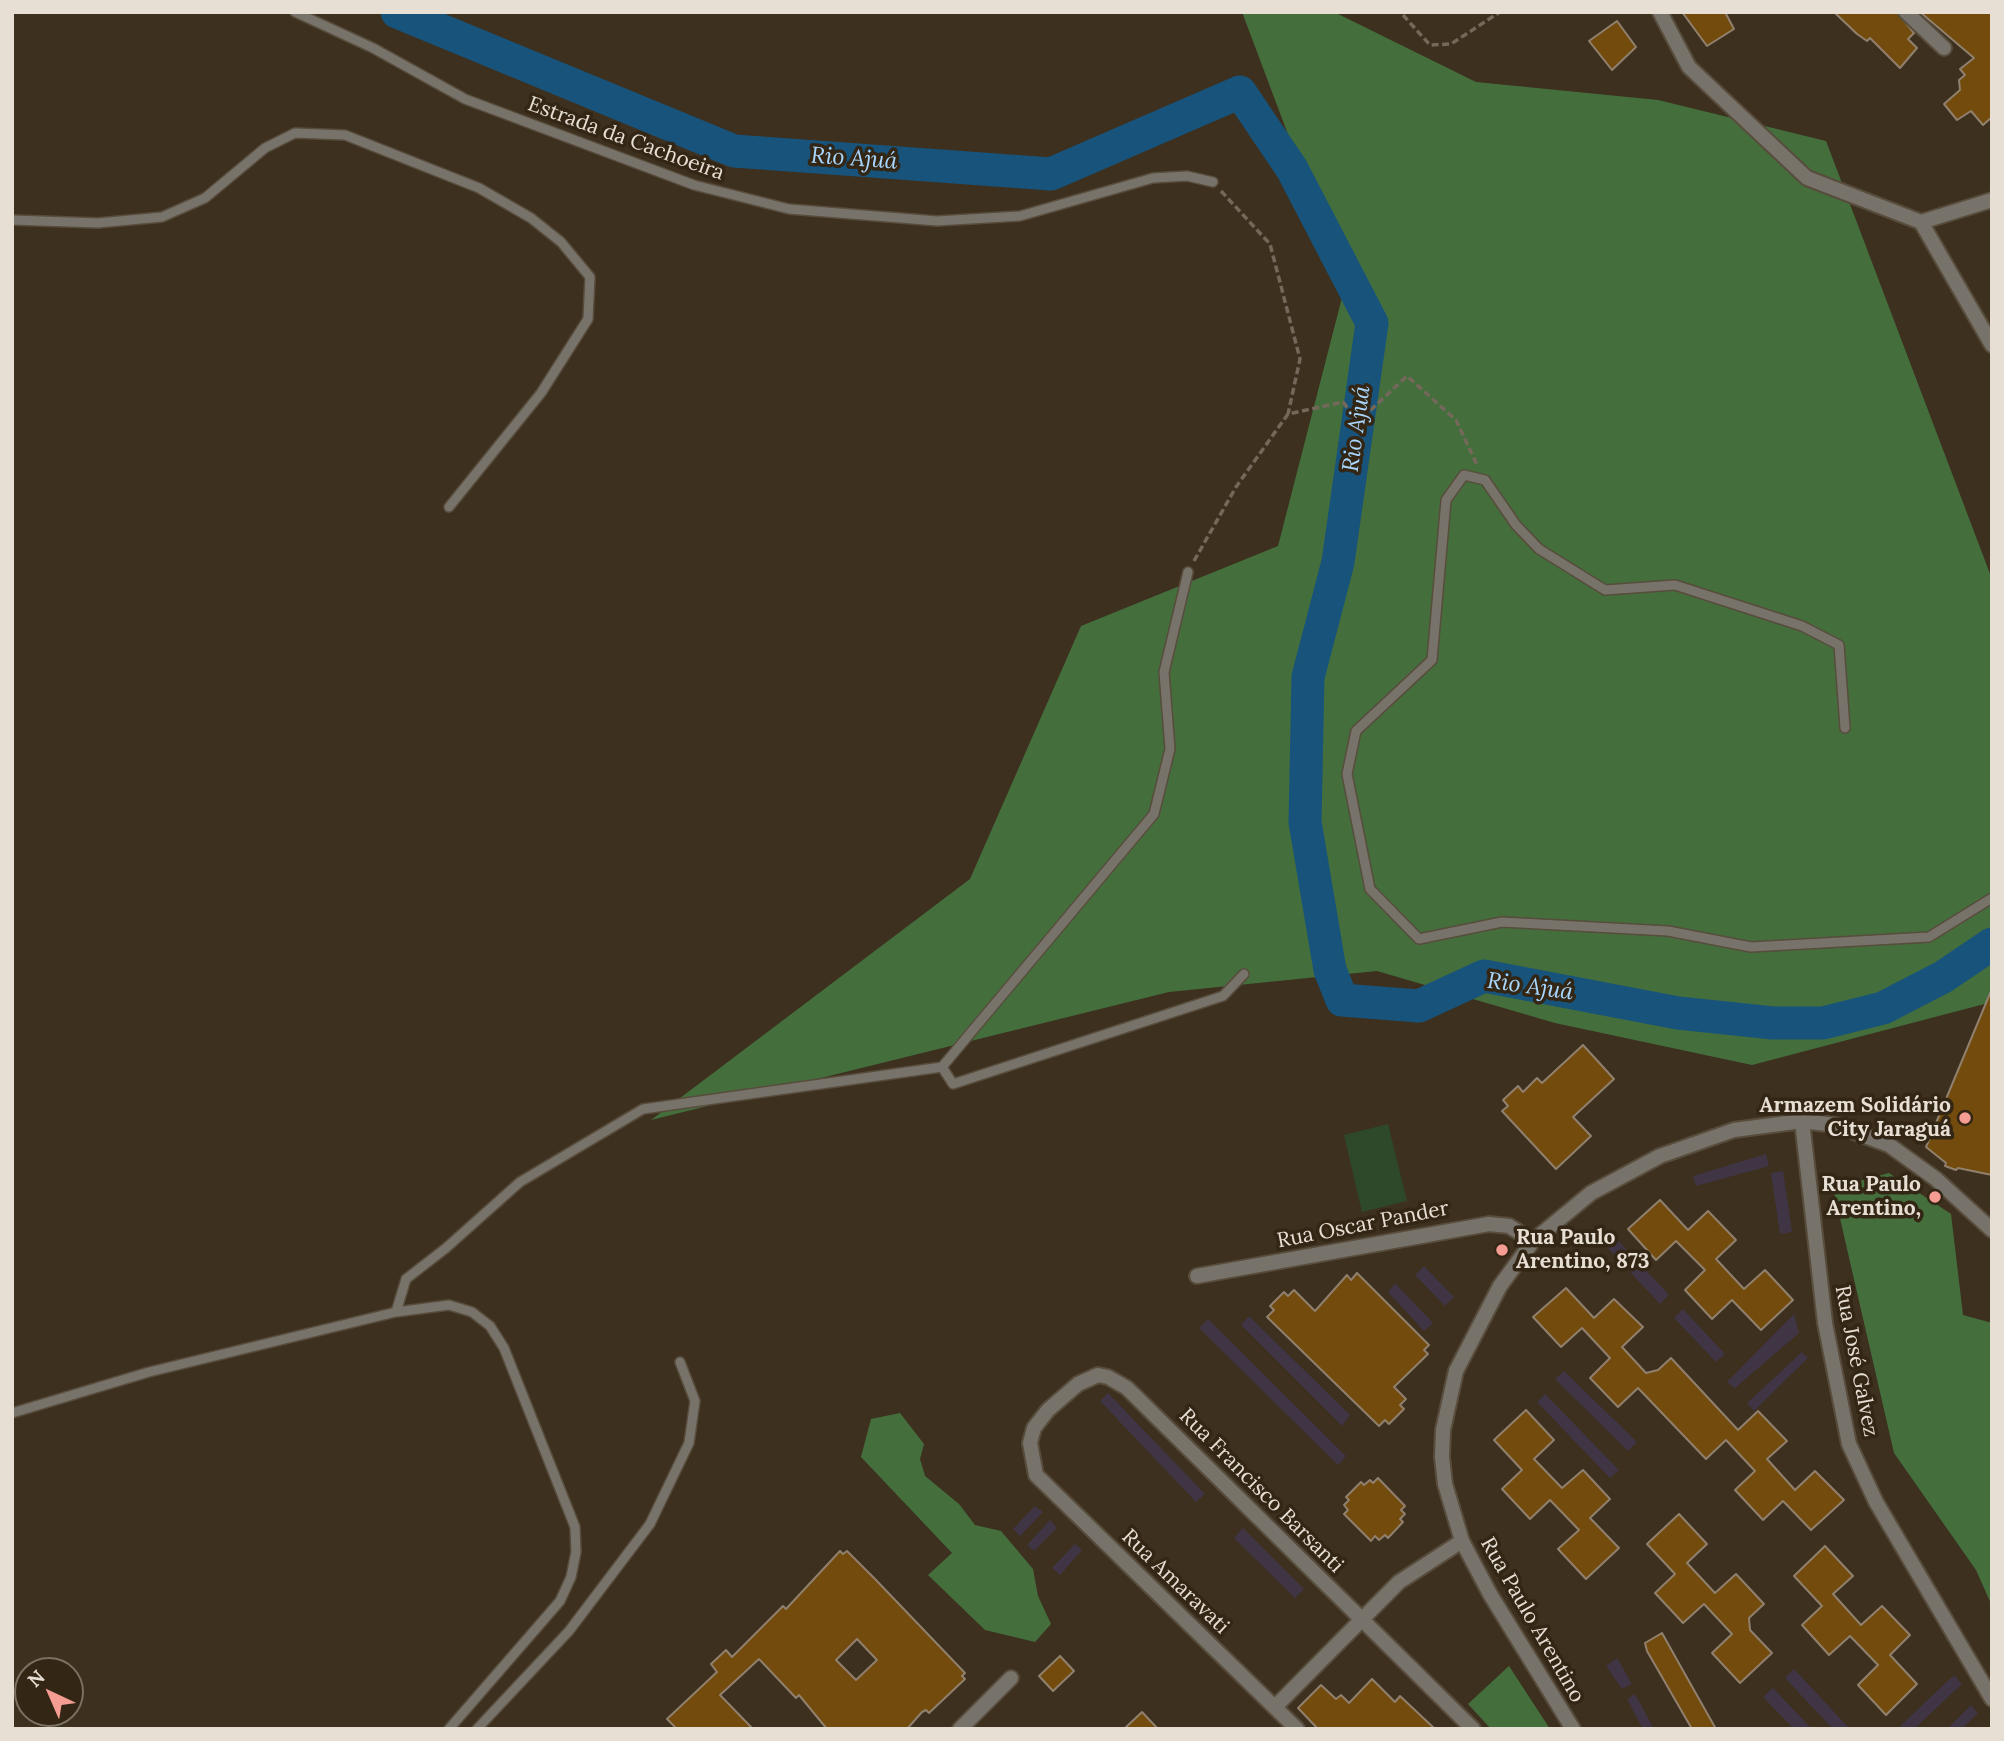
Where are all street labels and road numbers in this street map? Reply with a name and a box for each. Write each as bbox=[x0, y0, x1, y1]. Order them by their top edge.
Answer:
street label: Estrada da Cachoeira bbox=[524, 92, 728, 186]
street label: Rua Oscar Pander bbox=[1275, 1196, 1451, 1254]
street label: Rua José Galvez bbox=[1829, 1283, 1883, 1439]
street label: Rua Francisco Barsanti bbox=[1174, 1404, 1348, 1578]
street label: Rua Amaravati bbox=[1116, 1524, 1234, 1640]
street label: Rua Paulo Arentino bbox=[1474, 1533, 1590, 1707]

